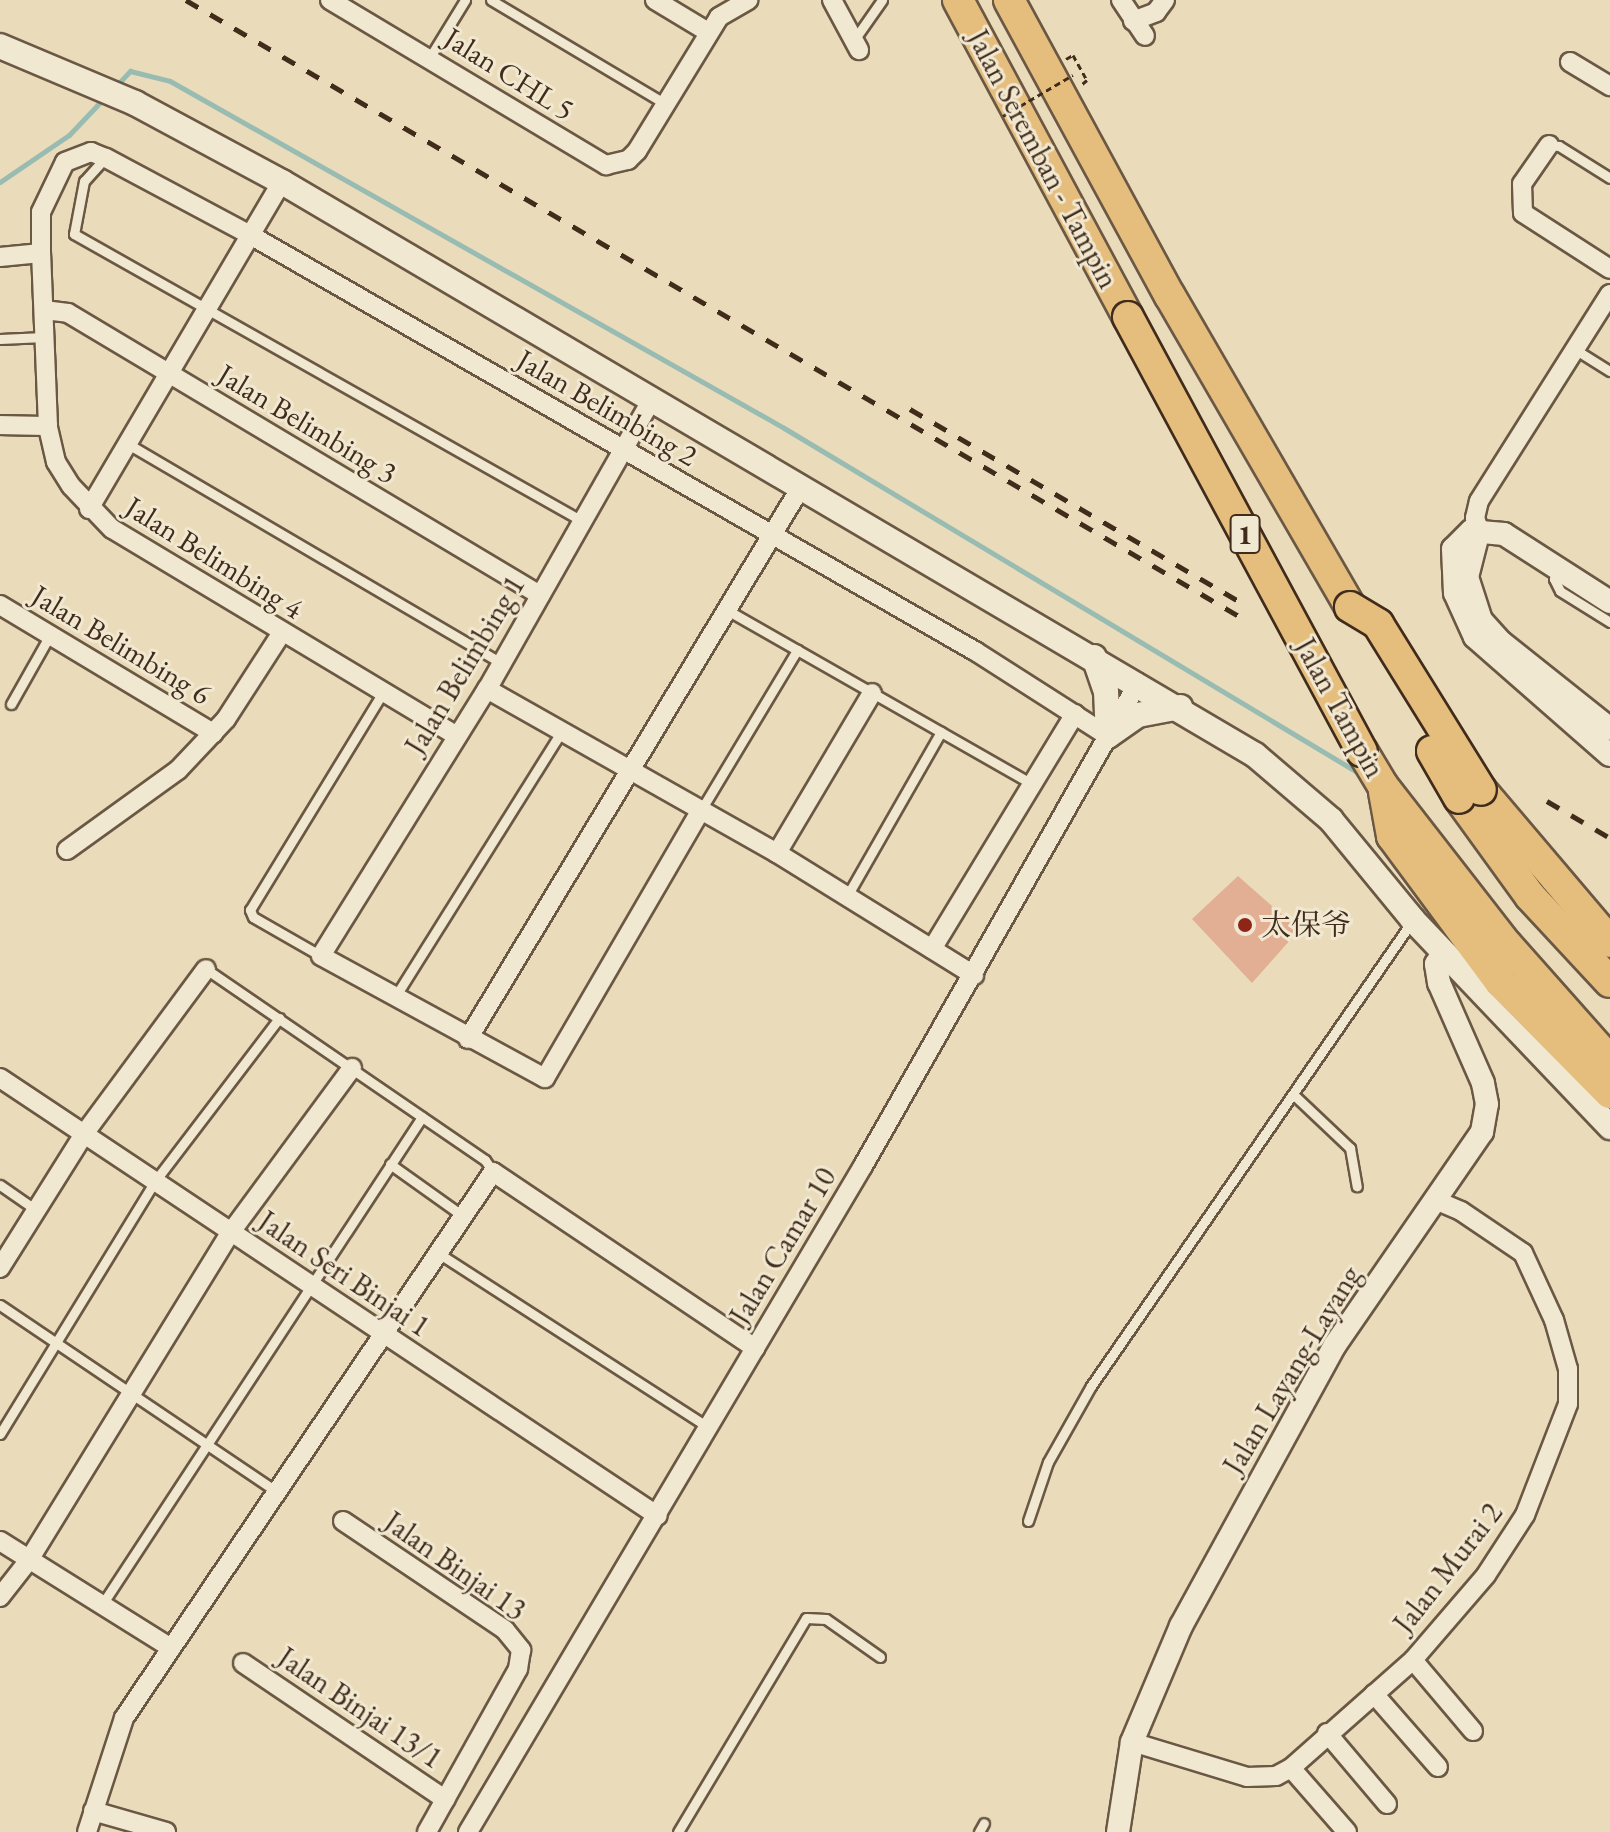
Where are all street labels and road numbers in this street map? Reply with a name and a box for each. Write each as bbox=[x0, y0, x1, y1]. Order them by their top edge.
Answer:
street label: Jalan CHL 5 bbox=[437, 20, 581, 128]
street label: Jalan Seremban - Tampin bbox=[960, 23, 1126, 295]
street label: Jalan Belimbing 2 bbox=[510, 342, 704, 474]
street label: Jalan Belimbing 3 bbox=[211, 356, 403, 492]
street label: Jalan Belimbing 4 bbox=[119, 489, 309, 627]
road number: 1 bbox=[1229, 510, 1261, 558]
street label: Jalan Belimbing 1 bbox=[397, 569, 533, 761]
street label: Jalan Belimbing 6 bbox=[25, 577, 217, 713]
street label: Jalan Tampin bbox=[1287, 632, 1393, 784]
street label: Jalan Camar 10 bbox=[722, 1161, 844, 1331]
street label: Jalan Seri Binjai 1 bbox=[251, 1203, 437, 1345]
street label: Jalan Layang-Layang bbox=[1216, 1259, 1368, 1481]
street label: Jalan Murai 2 bbox=[1386, 1496, 1510, 1640]
street label: Jalan Binjai 13 bbox=[377, 1504, 533, 1628]
street label: Jalan Binjai 13/1 bbox=[271, 1640, 449, 1776]

